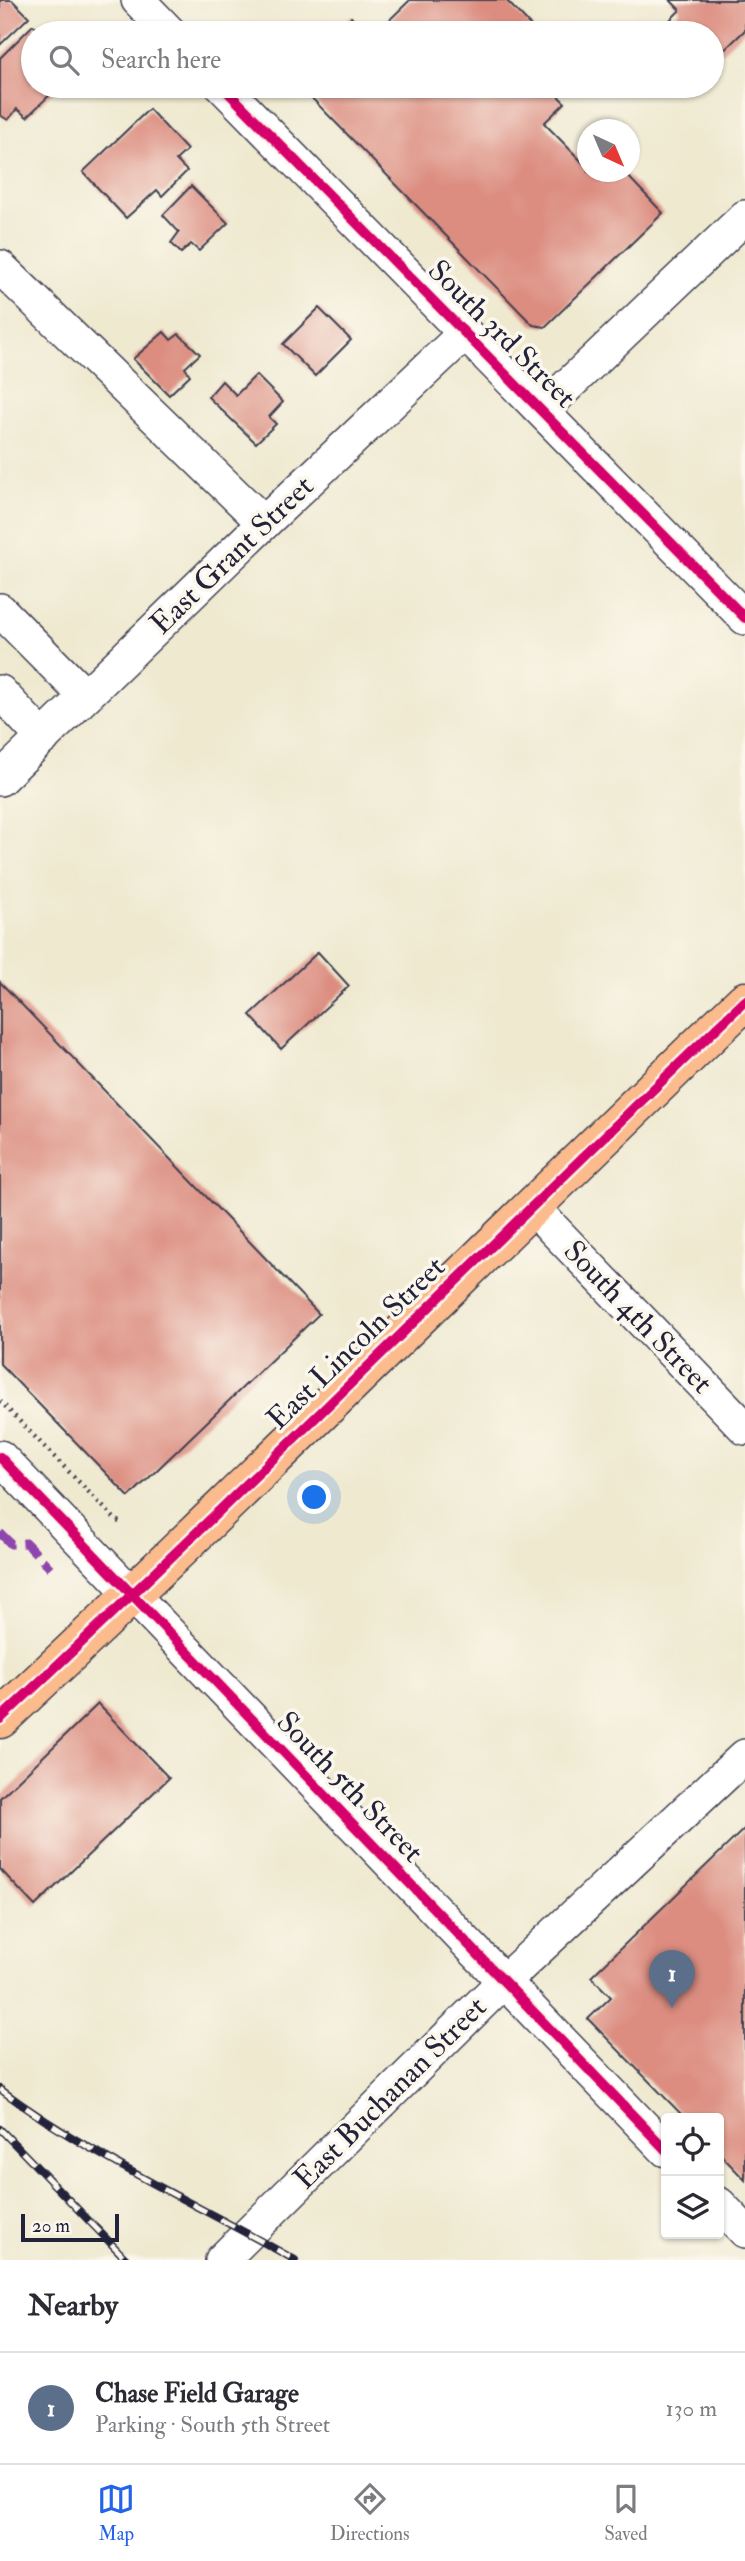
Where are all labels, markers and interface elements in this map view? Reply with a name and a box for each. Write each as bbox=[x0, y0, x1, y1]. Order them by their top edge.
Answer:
search box bbox=[21, 21, 724, 98]
icon: search bbox=[45, 41, 83, 79]
text: Search here bbox=[101, 44, 221, 76]
north arrow bbox=[577, 119, 640, 182]
street label: South 3rd Street bbox=[420, 252, 584, 416]
street label: East Grant Street bbox=[143, 468, 322, 642]
street label: South 4th Street bbox=[556, 1233, 720, 1401]
street label: East Lincoln Street bbox=[259, 1248, 453, 1437]
your location bbox=[297, 1480, 331, 1514]
street label: South 5th Street bbox=[269, 1704, 431, 1870]
pin: 1 bbox=[649, 1950, 695, 2008]
street label: East Buchanan Street bbox=[286, 1989, 494, 2197]
map controls bbox=[661, 2113, 724, 2239]
button: locate bbox=[661, 2113, 724, 2176]
button: layers bbox=[661, 2176, 724, 2239]
scale bar bbox=[21, 2211, 119, 2243]
text: 20 m bbox=[32, 2214, 70, 2238]
text: Nearby bbox=[28, 2287, 118, 2324]
text: Chase Field Garage bbox=[95, 2378, 299, 2410]
text: 1 bbox=[47, 2394, 55, 2423]
text: 130 m bbox=[665, 2394, 717, 2423]
text: Parking · South 5th Street bbox=[95, 2410, 330, 2439]
tab: Map bbox=[97, 2480, 135, 2546]
tab: Directions bbox=[330, 2480, 410, 2546]
tab: Saved bbox=[604, 2480, 648, 2546]

